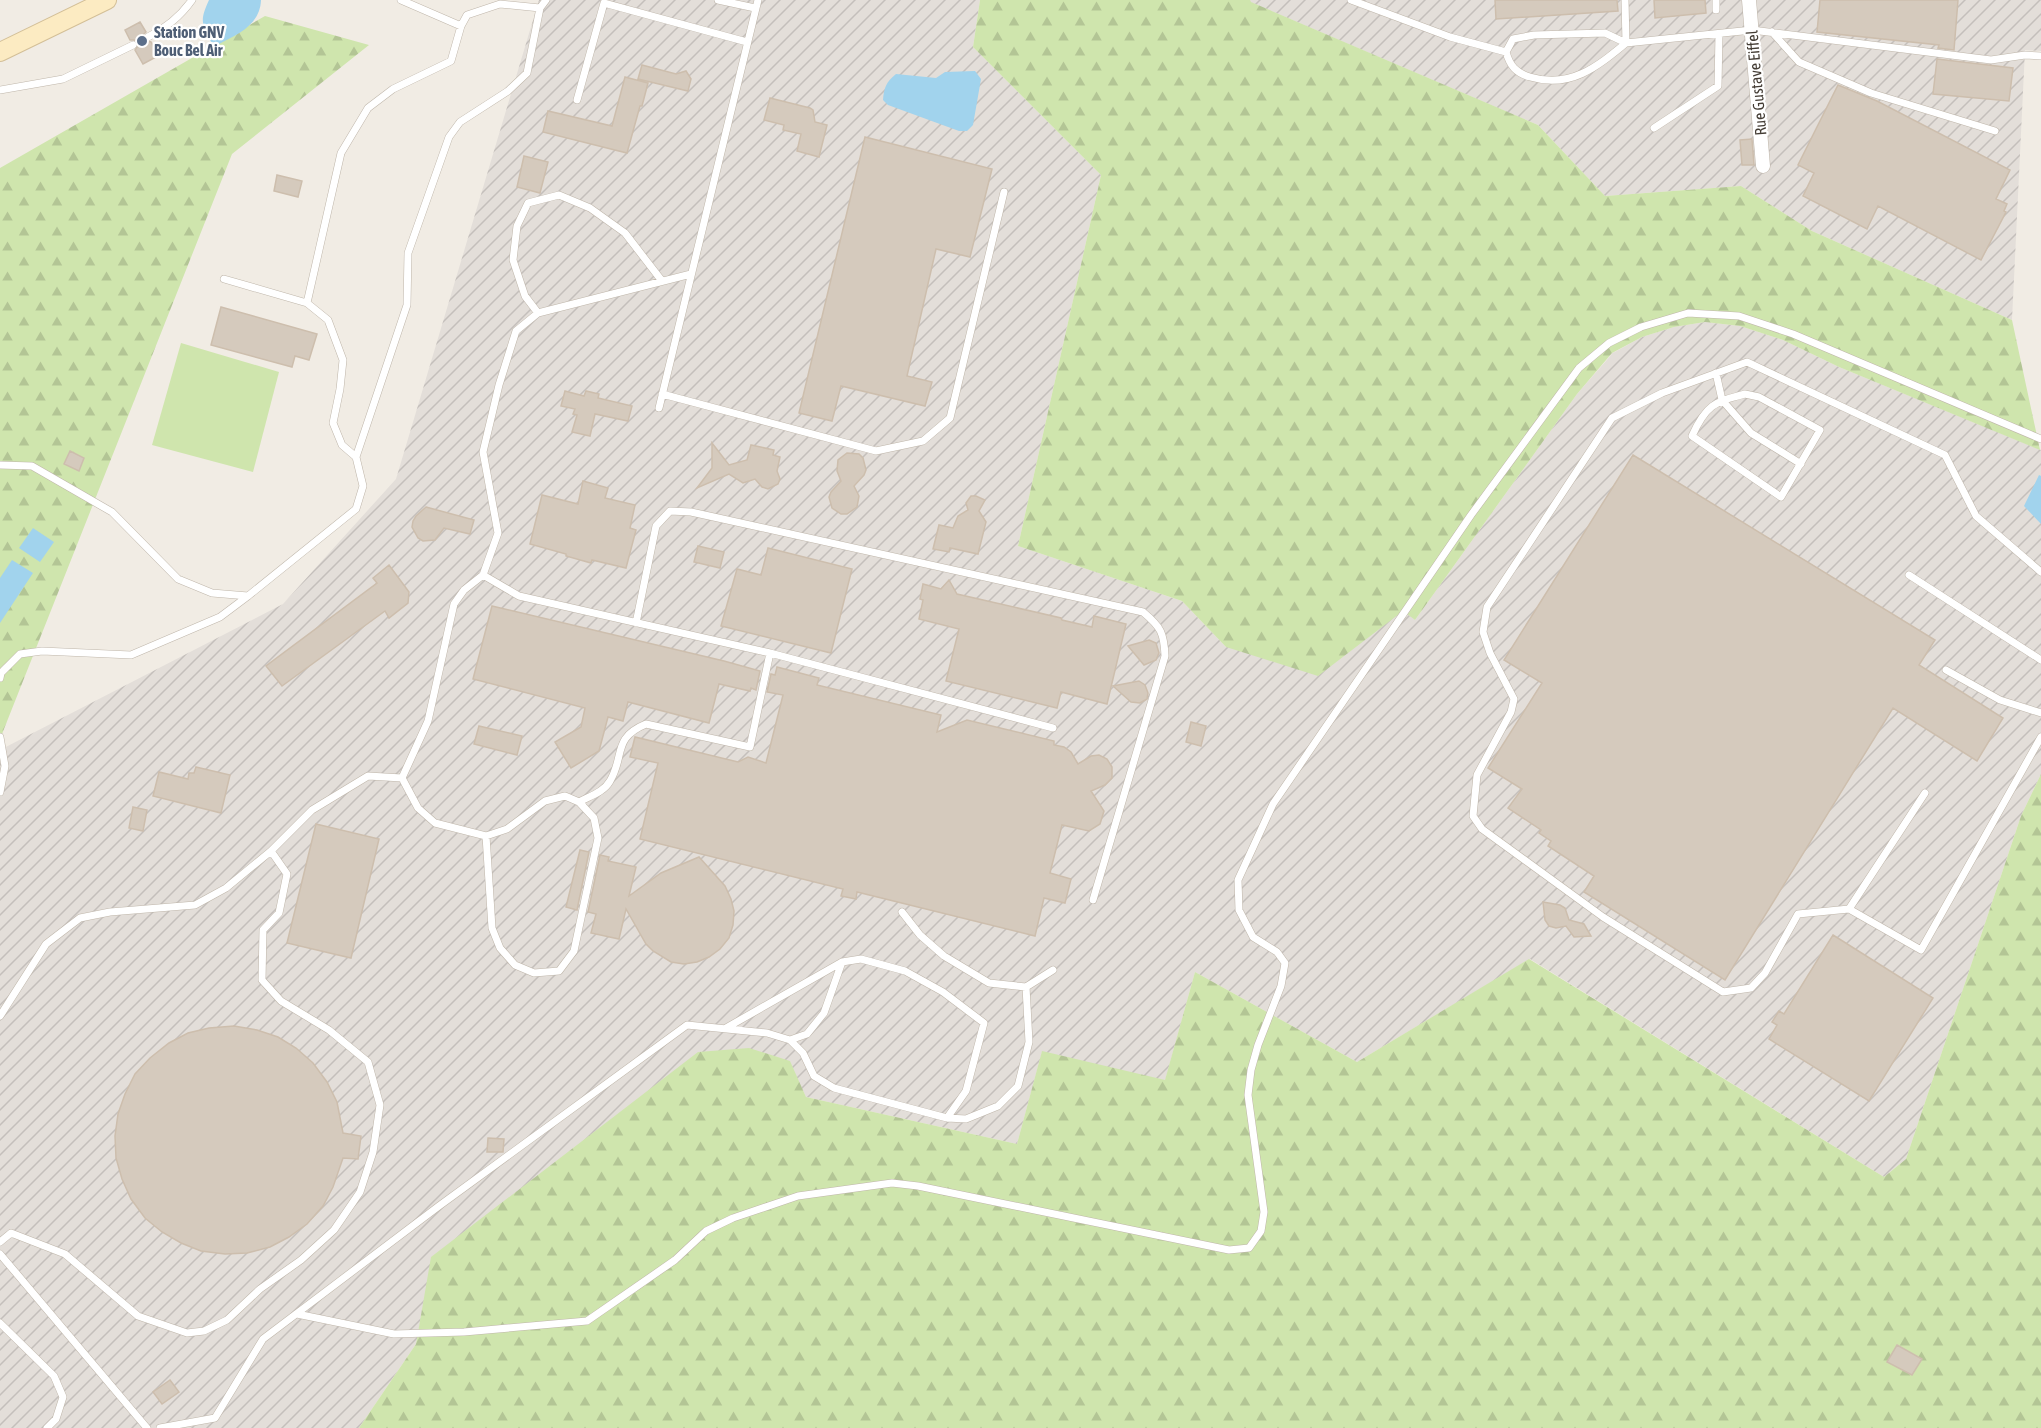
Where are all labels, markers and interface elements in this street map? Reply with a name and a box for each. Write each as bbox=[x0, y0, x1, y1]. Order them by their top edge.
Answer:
place label: Station GNV Bouc Bel Air bbox=[154, 23, 224, 59]
street label: Rue Gustave Eiffel bbox=[1742, 29, 1770, 136]
marker: Station GNV Bouc Bel Air bbox=[135, 34, 149, 48]

